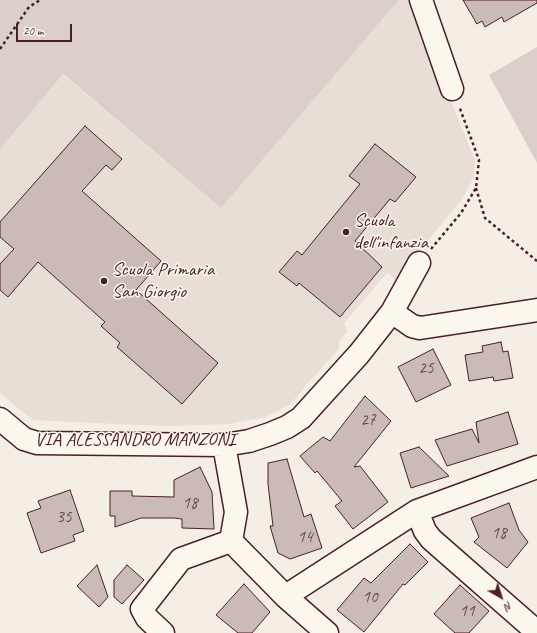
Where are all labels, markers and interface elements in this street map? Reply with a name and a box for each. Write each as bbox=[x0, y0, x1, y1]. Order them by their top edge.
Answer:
scale bar bbox=[18, 16, 74, 42]
text: 20 m bbox=[23, 23, 43, 39]
place label: Scuola dell'infanzia bbox=[354, 210, 428, 254]
marker: Scuola dell'infanzia bbox=[341, 227, 351, 237]
place label: Scuola Primaria San Giorgio bbox=[112, 259, 214, 303]
marker: Scuola Primaria San Giorgio bbox=[99, 276, 109, 286]
house number: 25 bbox=[418, 359, 434, 379]
house number: 27 bbox=[360, 411, 376, 431]
street label: VIA ALESSANDRO MANZONI bbox=[35, 429, 235, 451]
house number: 18 bbox=[182, 494, 198, 514]
house number: 35 bbox=[56, 508, 72, 528]
house number: 18 bbox=[491, 524, 507, 544]
house number: 14 bbox=[297, 528, 313, 548]
north arrow bbox=[481, 577, 521, 617]
house number: 10 bbox=[362, 588, 378, 608]
text: N bbox=[501, 599, 516, 614]
house number: 11 bbox=[459, 602, 475, 622]

